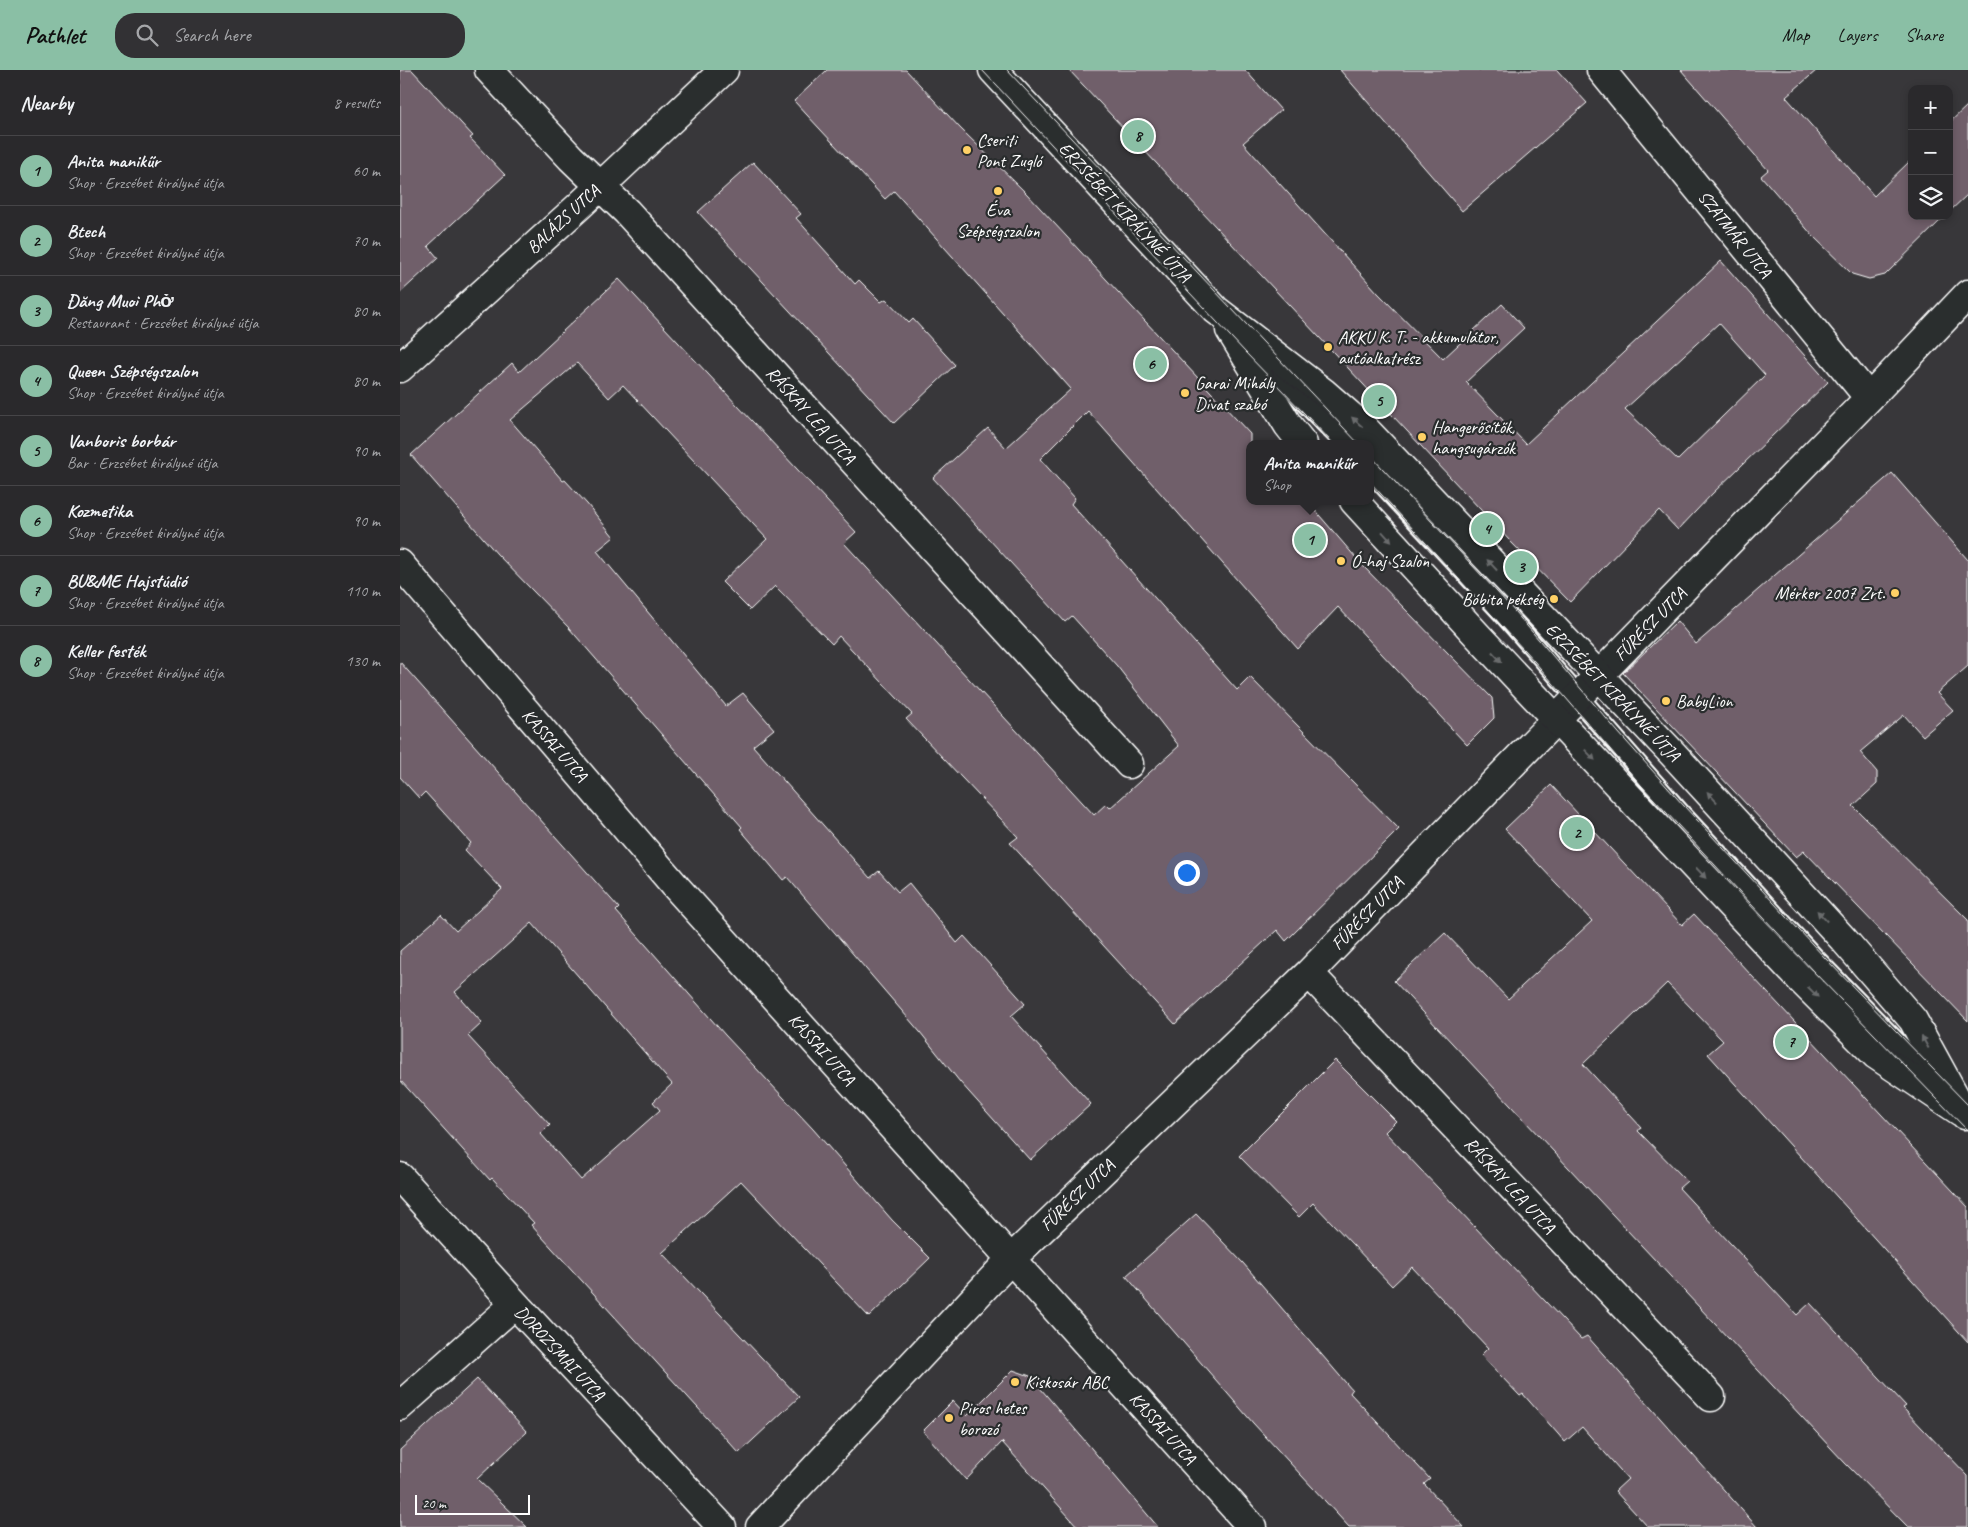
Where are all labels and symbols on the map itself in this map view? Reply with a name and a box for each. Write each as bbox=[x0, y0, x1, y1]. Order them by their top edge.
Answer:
pin: 8 bbox=[1122, 117, 1154, 155]
place label: Cseriti Pont Zugló bbox=[977, 129, 1044, 172]
street label: ERZSÉBET KIRÁLYNÉ ÚTJA bbox=[1054, 137, 1196, 287]
marker: Cseriti Pont Zugló bbox=[961, 144, 973, 156]
street label: BALÁZS UTCA bbox=[522, 179, 605, 258]
marker: Éva Szépségszalon bbox=[992, 185, 1004, 197]
street label: SZATMÁR UTCA bbox=[1693, 186, 1777, 283]
place label: Éva Szépségszalon bbox=[957, 199, 1040, 242]
place label: AKKU K. T. - akkumulátor, autóalkatrész bbox=[1338, 326, 1499, 369]
marker: AKKU K. T. - akkumulátor, autóalkatrész bbox=[1322, 341, 1334, 353]
pin: 6 bbox=[1135, 345, 1167, 383]
street label: RÁSKAY LEA UTCA bbox=[762, 362, 861, 469]
place label: Garai Mihály Divat szabó bbox=[1195, 372, 1276, 415]
pin: 5 bbox=[1363, 382, 1395, 420]
marker: Garai Mihály Divat szabó bbox=[1179, 387, 1191, 399]
one-way arrow bbox=[1350, 416, 1363, 427]
place label: Hangerősítők, hangsugárzók bbox=[1432, 416, 1516, 459]
marker: Hangerősítők, hangsugárzók bbox=[1416, 431, 1428, 443]
pin: 4 bbox=[1471, 510, 1503, 548]
pin: 1 bbox=[1294, 521, 1326, 559]
one-way arrow bbox=[1381, 531, 1393, 543]
pin: 3 bbox=[1505, 548, 1537, 586]
place label: Ó-haj Szalon bbox=[1351, 550, 1430, 572]
marker: Ó-haj Szalon bbox=[1335, 555, 1347, 567]
one-way arrow bbox=[1486, 560, 1498, 572]
street label: FŰRÉSZ UTCA bbox=[1609, 582, 1691, 666]
place label: Mérker 2007 Zrt. bbox=[1775, 582, 1885, 604]
marker: Mérker 2007 Zrt. bbox=[1889, 587, 1901, 599]
place label: Bóbita pékség bbox=[1462, 588, 1546, 610]
marker: Bóbita pékség bbox=[1548, 593, 1560, 605]
street label: ERZSÉBET KIRÁLYNÉ ÚTJA bbox=[1541, 618, 1685, 766]
one-way arrow bbox=[1491, 651, 1503, 663]
place label: BabyLion bbox=[1676, 690, 1734, 712]
marker: BabyLion bbox=[1660, 695, 1672, 707]
street label: KASSAI UTCA bbox=[517, 704, 593, 787]
one-way arrow bbox=[1584, 749, 1596, 761]
one-way arrow bbox=[1706, 791, 1718, 803]
pin: 2 bbox=[1561, 814, 1593, 852]
your location bbox=[1174, 860, 1200, 886]
one-way arrow bbox=[1695, 867, 1707, 879]
street label: FŰRÉSZ UTCA bbox=[1326, 871, 1408, 955]
one-way arrow bbox=[1816, 911, 1828, 923]
one-way arrow bbox=[1806, 985, 1818, 997]
street label: KASSAI UTCA bbox=[784, 1009, 861, 1090]
pin: 7 bbox=[1775, 1023, 1807, 1061]
one-way arrow bbox=[1921, 1034, 1929, 1049]
street label: RÁSKAY LEA UTCA bbox=[1460, 1132, 1561, 1238]
street label: FŰRÉSZ UTCA bbox=[1035, 1154, 1119, 1236]
street label: DOROZSMAI UTCA bbox=[510, 1301, 610, 1406]
place label: Kiskosár ABC bbox=[1025, 1371, 1110, 1393]
marker: Kiskosár ABC bbox=[1009, 1376, 1021, 1388]
street label: KASSAI UTCA bbox=[1125, 1388, 1202, 1469]
place label: Piros hetes borozó bbox=[959, 1397, 1028, 1440]
marker: Piros hetes borozó bbox=[943, 1412, 955, 1424]
scale bar bbox=[415, 1492, 530, 1515]

